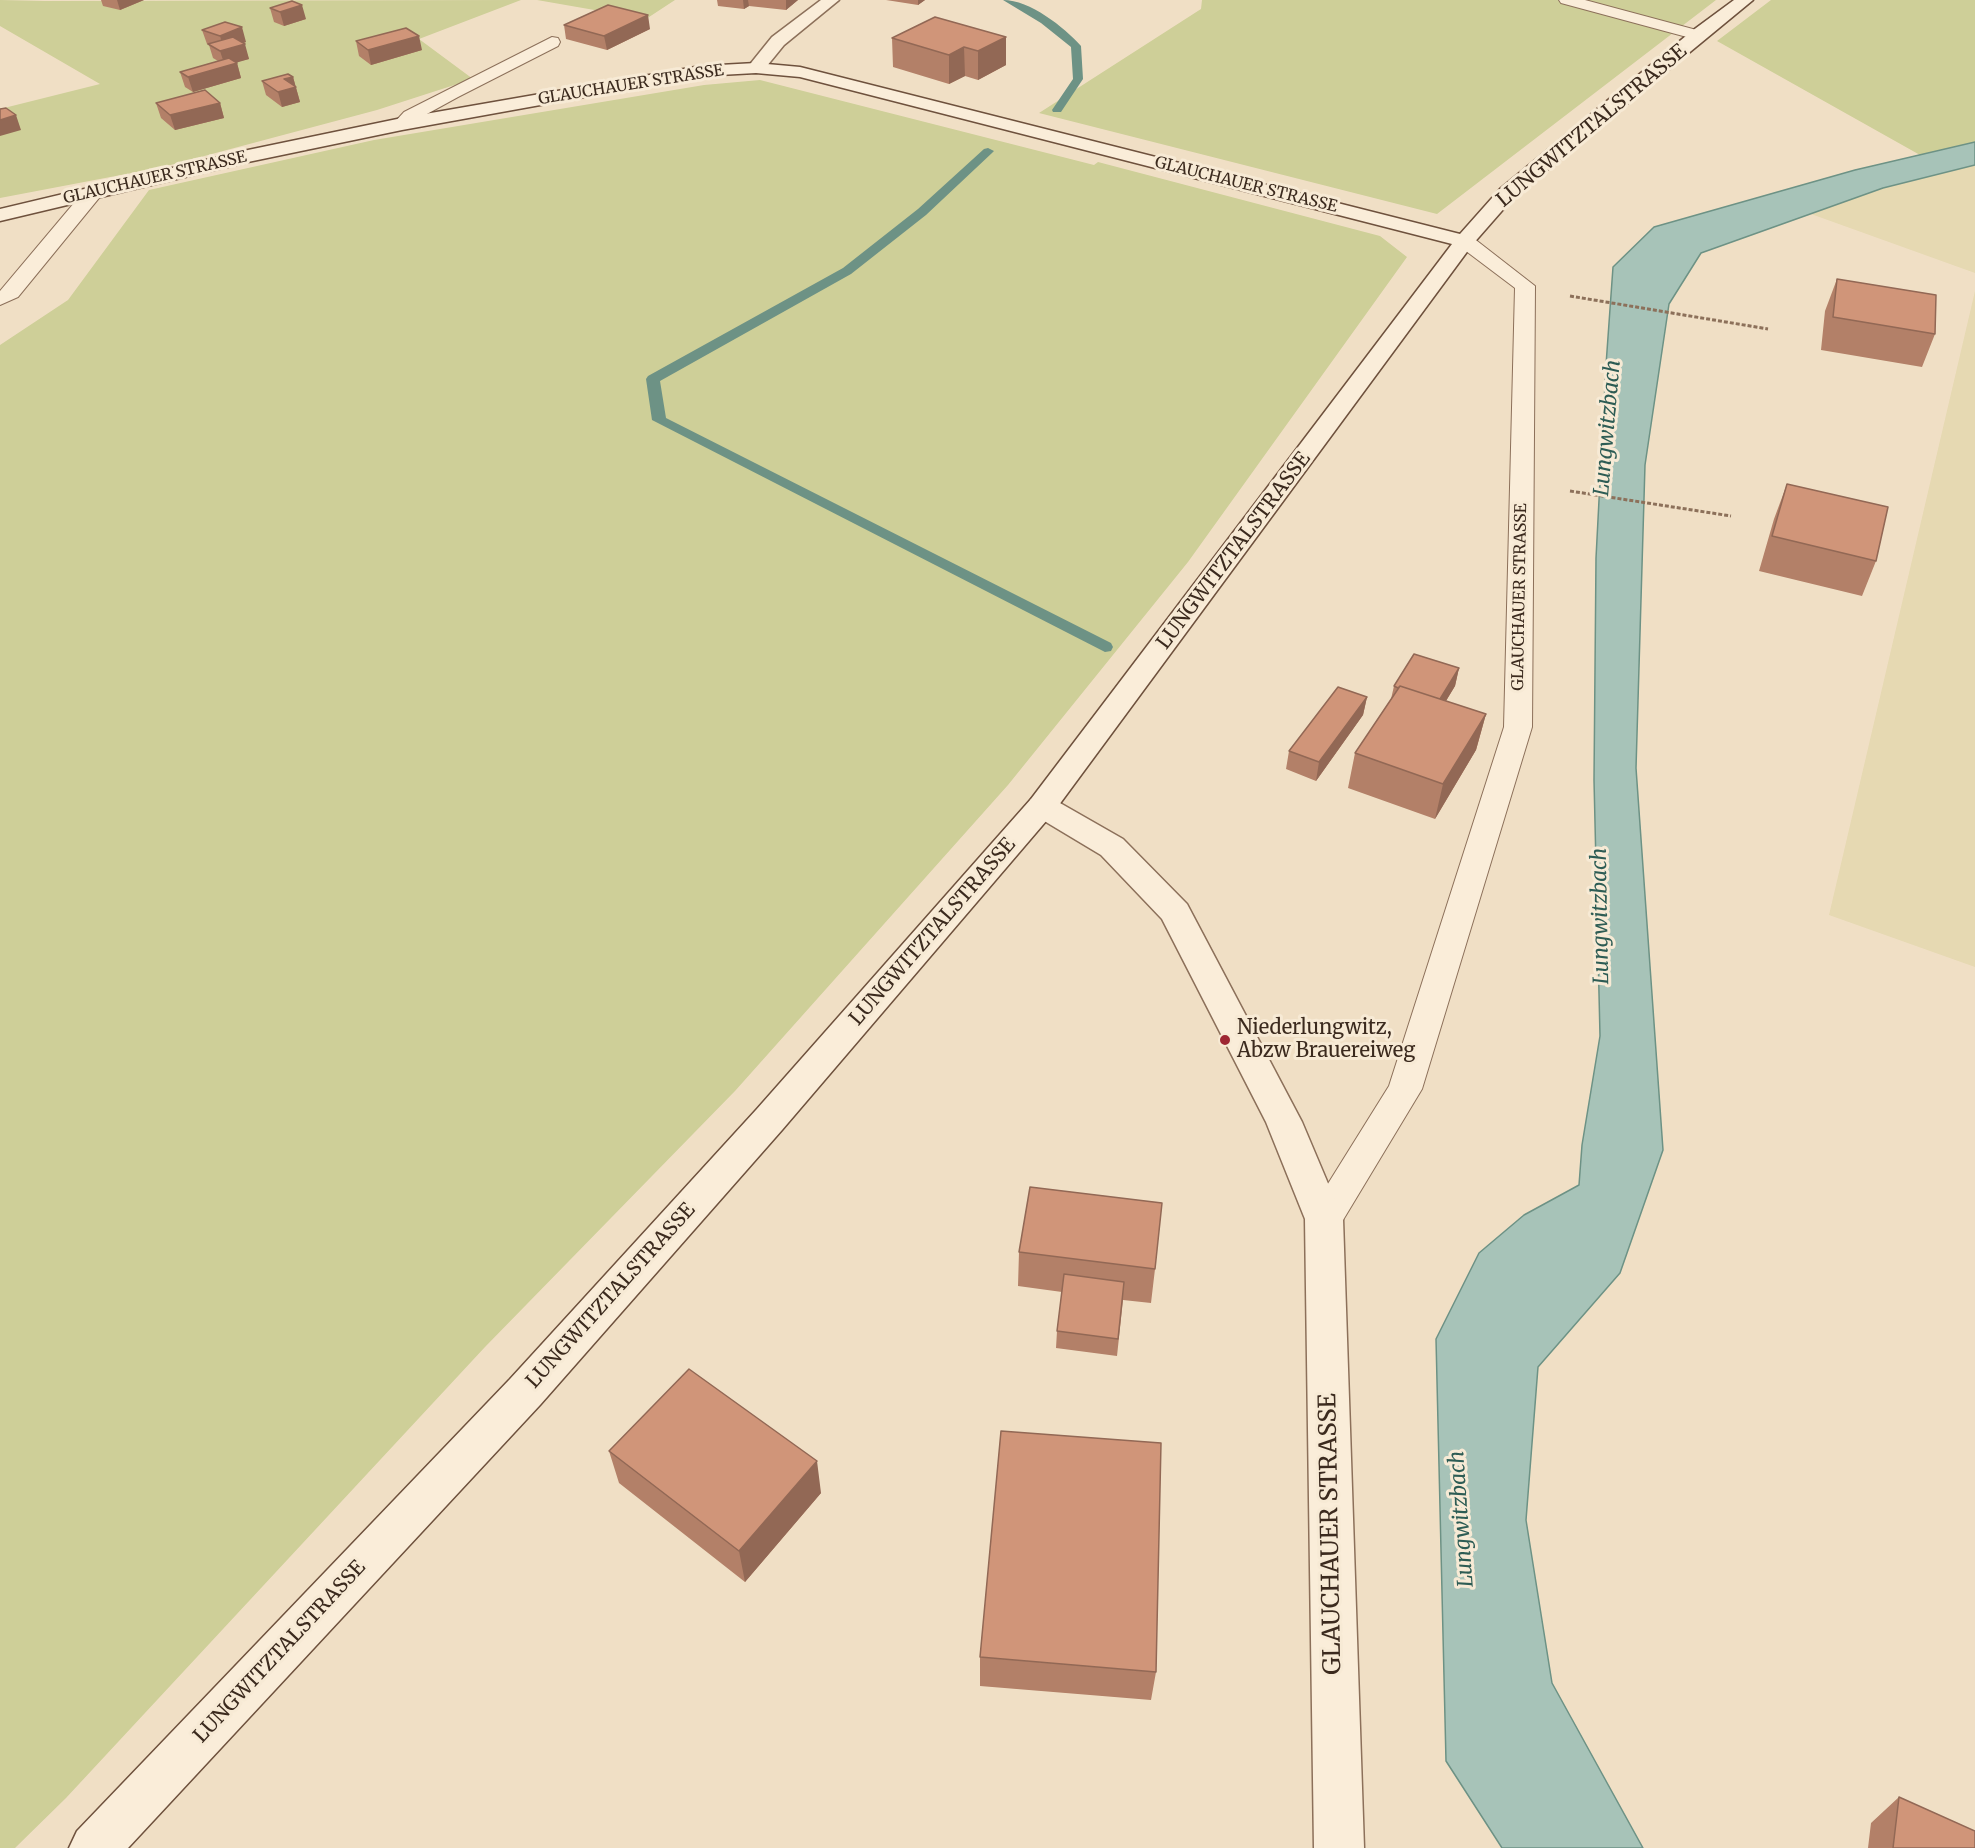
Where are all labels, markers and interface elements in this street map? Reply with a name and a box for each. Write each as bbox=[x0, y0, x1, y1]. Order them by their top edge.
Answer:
street label: LUNGWITZTALSTRASSE bbox=[1492, 39, 1692, 213]
street label: GLAUCHAUER STRASSE bbox=[537, 61, 725, 109]
street label: GLAUCHAUER STRASSE bbox=[62, 148, 248, 208]
street label: GLAUCHAUER STRASSE bbox=[1153, 153, 1339, 217]
water label: Lungwitzbach bbox=[1589, 359, 1627, 497]
street label: LUNGWITZTALSTRASSE bbox=[1152, 448, 1316, 654]
street label: GLAUCHAUER STRASSE bbox=[1509, 503, 1531, 691]
street label: LUNGWITZTALSTRASSE bbox=[845, 833, 1021, 1031]
water label: Lungwitzbach bbox=[1587, 847, 1615, 985]
place label: Niederlungwitz, Abzw Brauereiweg bbox=[1237, 1016, 1415, 1063]
marker: Niederlungwitz, Abzw Brauereiweg bbox=[1218, 1033, 1232, 1047]
street label: LUNGWITZTALSTRASSE bbox=[522, 1199, 700, 1393]
street label: GLAUCHAUER STRASSE bbox=[1314, 1393, 1348, 1675]
water label: Lungwitzbach bbox=[1445, 1450, 1479, 1588]
street label: LUNGWITZTALSTRASSE bbox=[189, 1556, 371, 1748]

